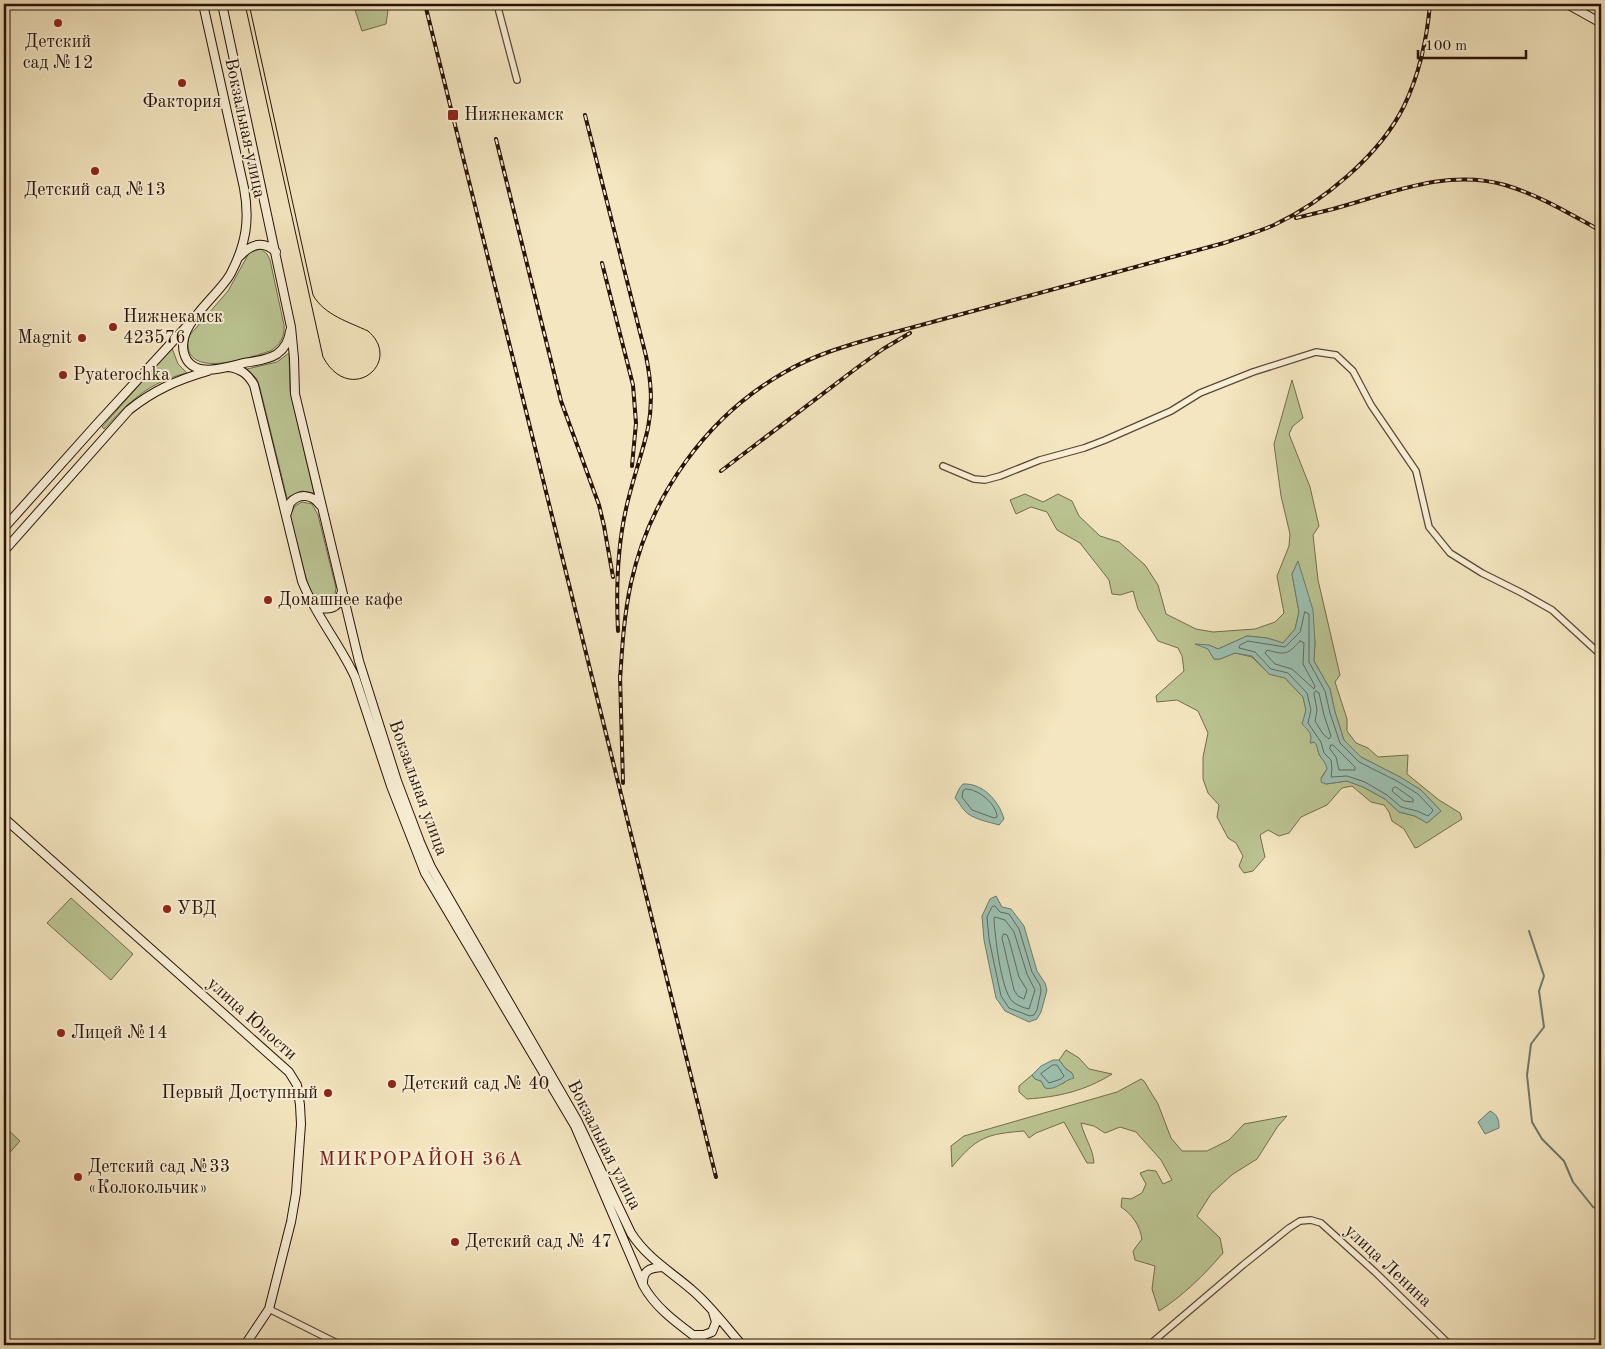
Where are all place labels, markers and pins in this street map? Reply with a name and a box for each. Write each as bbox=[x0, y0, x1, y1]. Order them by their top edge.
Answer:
marker: Детский сад №12 bbox=[52, 17, 64, 29]
place label: Детский сад №12 bbox=[23, 33, 93, 72]
marker: Фактория bbox=[176, 77, 188, 89]
place label: Фактория bbox=[143, 93, 221, 111]
place label: Нижнекамск bbox=[464, 106, 564, 124]
marker: Нижнекамск bbox=[446, 108, 460, 122]
marker: Детский сад №13 bbox=[89, 165, 101, 177]
place label: Детский сад №13 bbox=[24, 181, 166, 199]
place label: Нижнекамск 423576 bbox=[123, 308, 223, 347]
marker: Нижнекамск 423576 bbox=[107, 321, 119, 333]
place label: Magnit bbox=[17, 329, 72, 347]
marker: Magnit bbox=[76, 332, 88, 344]
place label: Pyaterochka bbox=[73, 366, 170, 384]
marker: Pyaterochka bbox=[57, 369, 69, 381]
place label: Домашнее кафе bbox=[278, 591, 403, 610]
marker: Домашнее кафе bbox=[262, 594, 274, 606]
place label: УВД bbox=[177, 900, 216, 918]
marker: УВД bbox=[161, 903, 173, 915]
place label: Лицей №14 bbox=[71, 1024, 168, 1042]
marker: Лицей №14 bbox=[55, 1027, 67, 1039]
place label: Детский сад № 40 bbox=[402, 1075, 549, 1093]
marker: Детский сад № 40 bbox=[386, 1078, 398, 1090]
place label: Первый Доступный bbox=[162, 1084, 318, 1102]
marker: Первый Доступный bbox=[322, 1087, 334, 1099]
place label: Детский сад №33 «Колокольчик» bbox=[88, 1158, 230, 1197]
marker: Детский сад №33 «Колокольчик» bbox=[72, 1171, 84, 1183]
place label: Детский сад № 47 bbox=[465, 1233, 612, 1251]
marker: Детский сад № 47 bbox=[449, 1236, 461, 1248]

